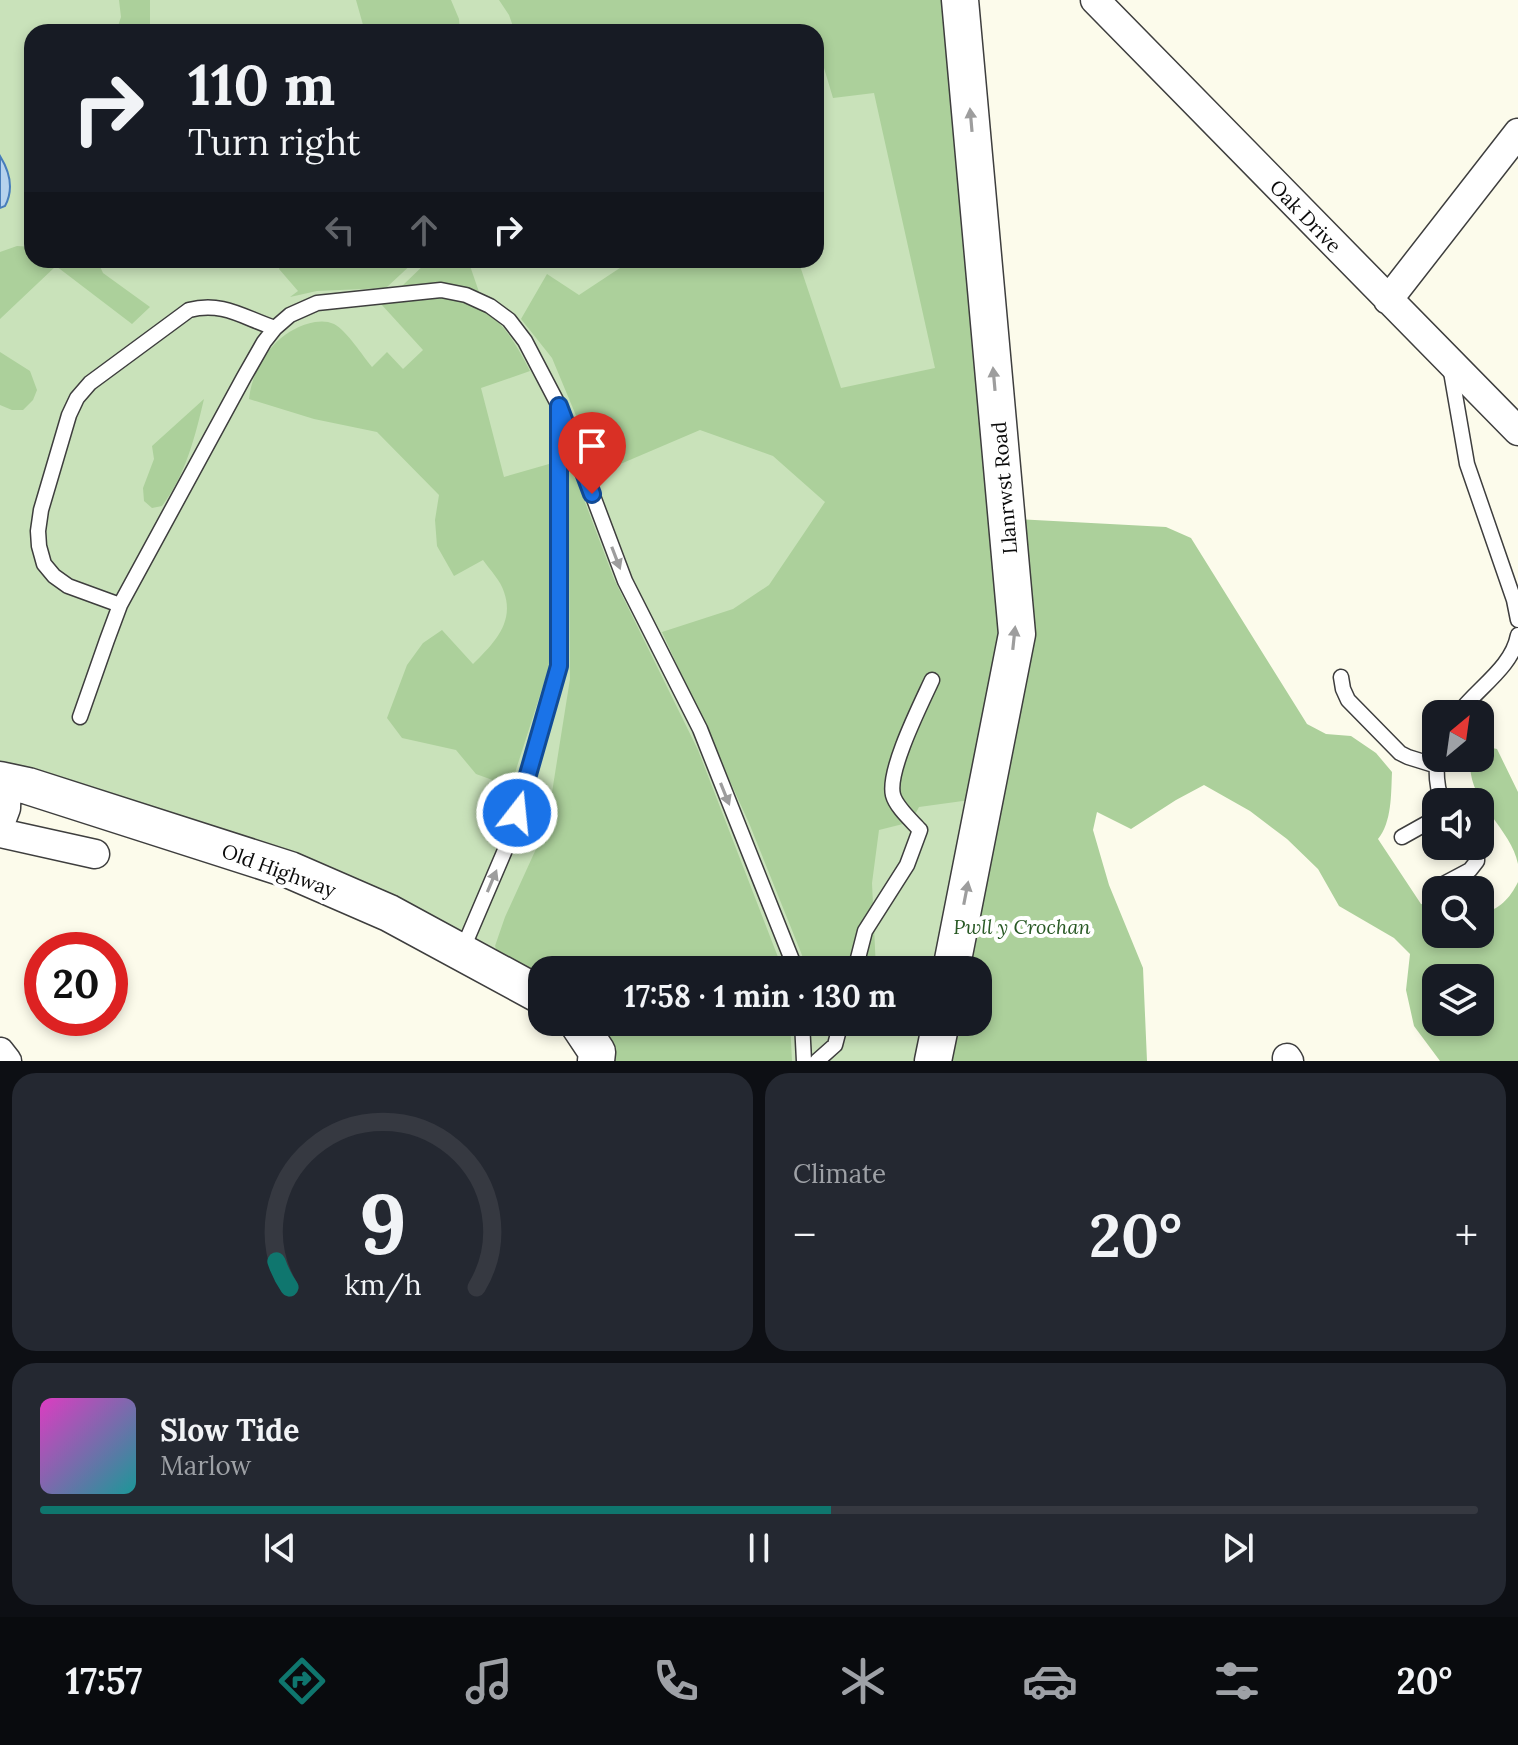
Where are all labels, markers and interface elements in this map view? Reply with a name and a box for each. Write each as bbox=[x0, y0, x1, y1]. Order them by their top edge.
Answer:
text: 110 m bbox=[188, 49, 335, 120]
icon: right bbox=[56, 56, 160, 160]
one-way arrow bbox=[964, 107, 977, 132]
text: Turn right bbox=[188, 119, 361, 165]
street label: Oak Drive bbox=[1265, 174, 1347, 258]
icon: left bbox=[318, 208, 362, 252]
icon: ahead bbox=[402, 208, 446, 252]
icon: right bbox=[486, 208, 530, 252]
one-way arrow bbox=[987, 366, 1000, 391]
pin bbox=[558, 412, 626, 494]
street label: Llanrwst Road bbox=[986, 421, 1022, 555]
icon: arrive bbox=[570, 424, 614, 468]
one-way arrow bbox=[610, 546, 623, 570]
one-way arrow bbox=[1008, 625, 1021, 650]
north arrow bbox=[1422, 700, 1494, 772]
map controls bbox=[1422, 700, 1494, 1036]
position arrow bbox=[475, 771, 559, 855]
one-way arrow bbox=[719, 782, 732, 806]
button: sound bbox=[1422, 788, 1494, 860]
street label: Old Highway bbox=[219, 838, 340, 902]
one-way arrow bbox=[486, 869, 499, 893]
button: search bbox=[1422, 876, 1494, 948]
one-way arrow bbox=[960, 881, 972, 906]
park label: Pwll y Crochan bbox=[953, 914, 1091, 939]
speed limit sign: 20 bbox=[24, 932, 128, 1036]
button: layers bbox=[1422, 964, 1494, 1036]
text: 17:58 · 1 min · 130 m bbox=[624, 977, 896, 1015]
text: Climate bbox=[793, 1157, 886, 1190]
text: 9 bbox=[359, 1170, 406, 1277]
text: 20° bbox=[1089, 1197, 1182, 1273]
text: − bbox=[793, 1207, 816, 1263]
text: + bbox=[1455, 1207, 1478, 1263]
text: km/h bbox=[344, 1266, 421, 1303]
text: Slow Tide bbox=[160, 1411, 299, 1449]
text: Marlow bbox=[160, 1449, 251, 1482]
icon: previous bbox=[258, 1526, 302, 1570]
icon: pause bbox=[737, 1526, 781, 1570]
icon: next bbox=[1216, 1526, 1260, 1570]
icon: directions bbox=[274, 1653, 330, 1709]
icon: music bbox=[461, 1653, 517, 1709]
icon: phone bbox=[648, 1653, 704, 1709]
icon: climate bbox=[835, 1653, 891, 1709]
icon: car bbox=[1022, 1653, 1078, 1709]
icon: filters bbox=[1209, 1653, 1265, 1709]
text: 17:57 bbox=[66, 1658, 142, 1704]
text: 20° bbox=[1397, 1658, 1452, 1704]

